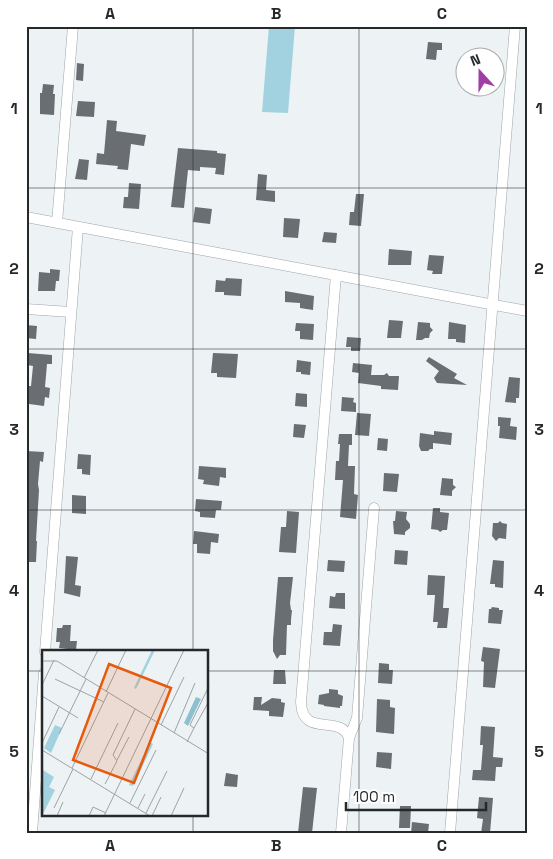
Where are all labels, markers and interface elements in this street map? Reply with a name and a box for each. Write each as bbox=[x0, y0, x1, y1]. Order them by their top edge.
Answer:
text: A bbox=[105, 3, 115, 24]
text: B bbox=[271, 3, 281, 24]
text: C bbox=[437, 3, 447, 24]
north arrow bbox=[456, 48, 506, 98]
text: N bbox=[468, 50, 483, 70]
text: 1 bbox=[10, 98, 18, 119]
text: 1 bbox=[535, 98, 543, 119]
text: 2 bbox=[9, 258, 19, 279]
text: 2 bbox=[534, 258, 544, 279]
text: 3 bbox=[9, 419, 19, 440]
text: 3 bbox=[534, 419, 544, 440]
text: 4 bbox=[9, 580, 19, 601]
text: 4 bbox=[534, 580, 544, 601]
inset map bbox=[42, 650, 209, 816]
text: 5 bbox=[9, 741, 19, 762]
text: 5 bbox=[534, 741, 544, 762]
scale bar bbox=[346, 779, 486, 811]
text: 100 m bbox=[353, 787, 395, 806]
text: A bbox=[105, 835, 115, 856]
text: B bbox=[271, 835, 281, 856]
text: C bbox=[437, 835, 447, 856]

